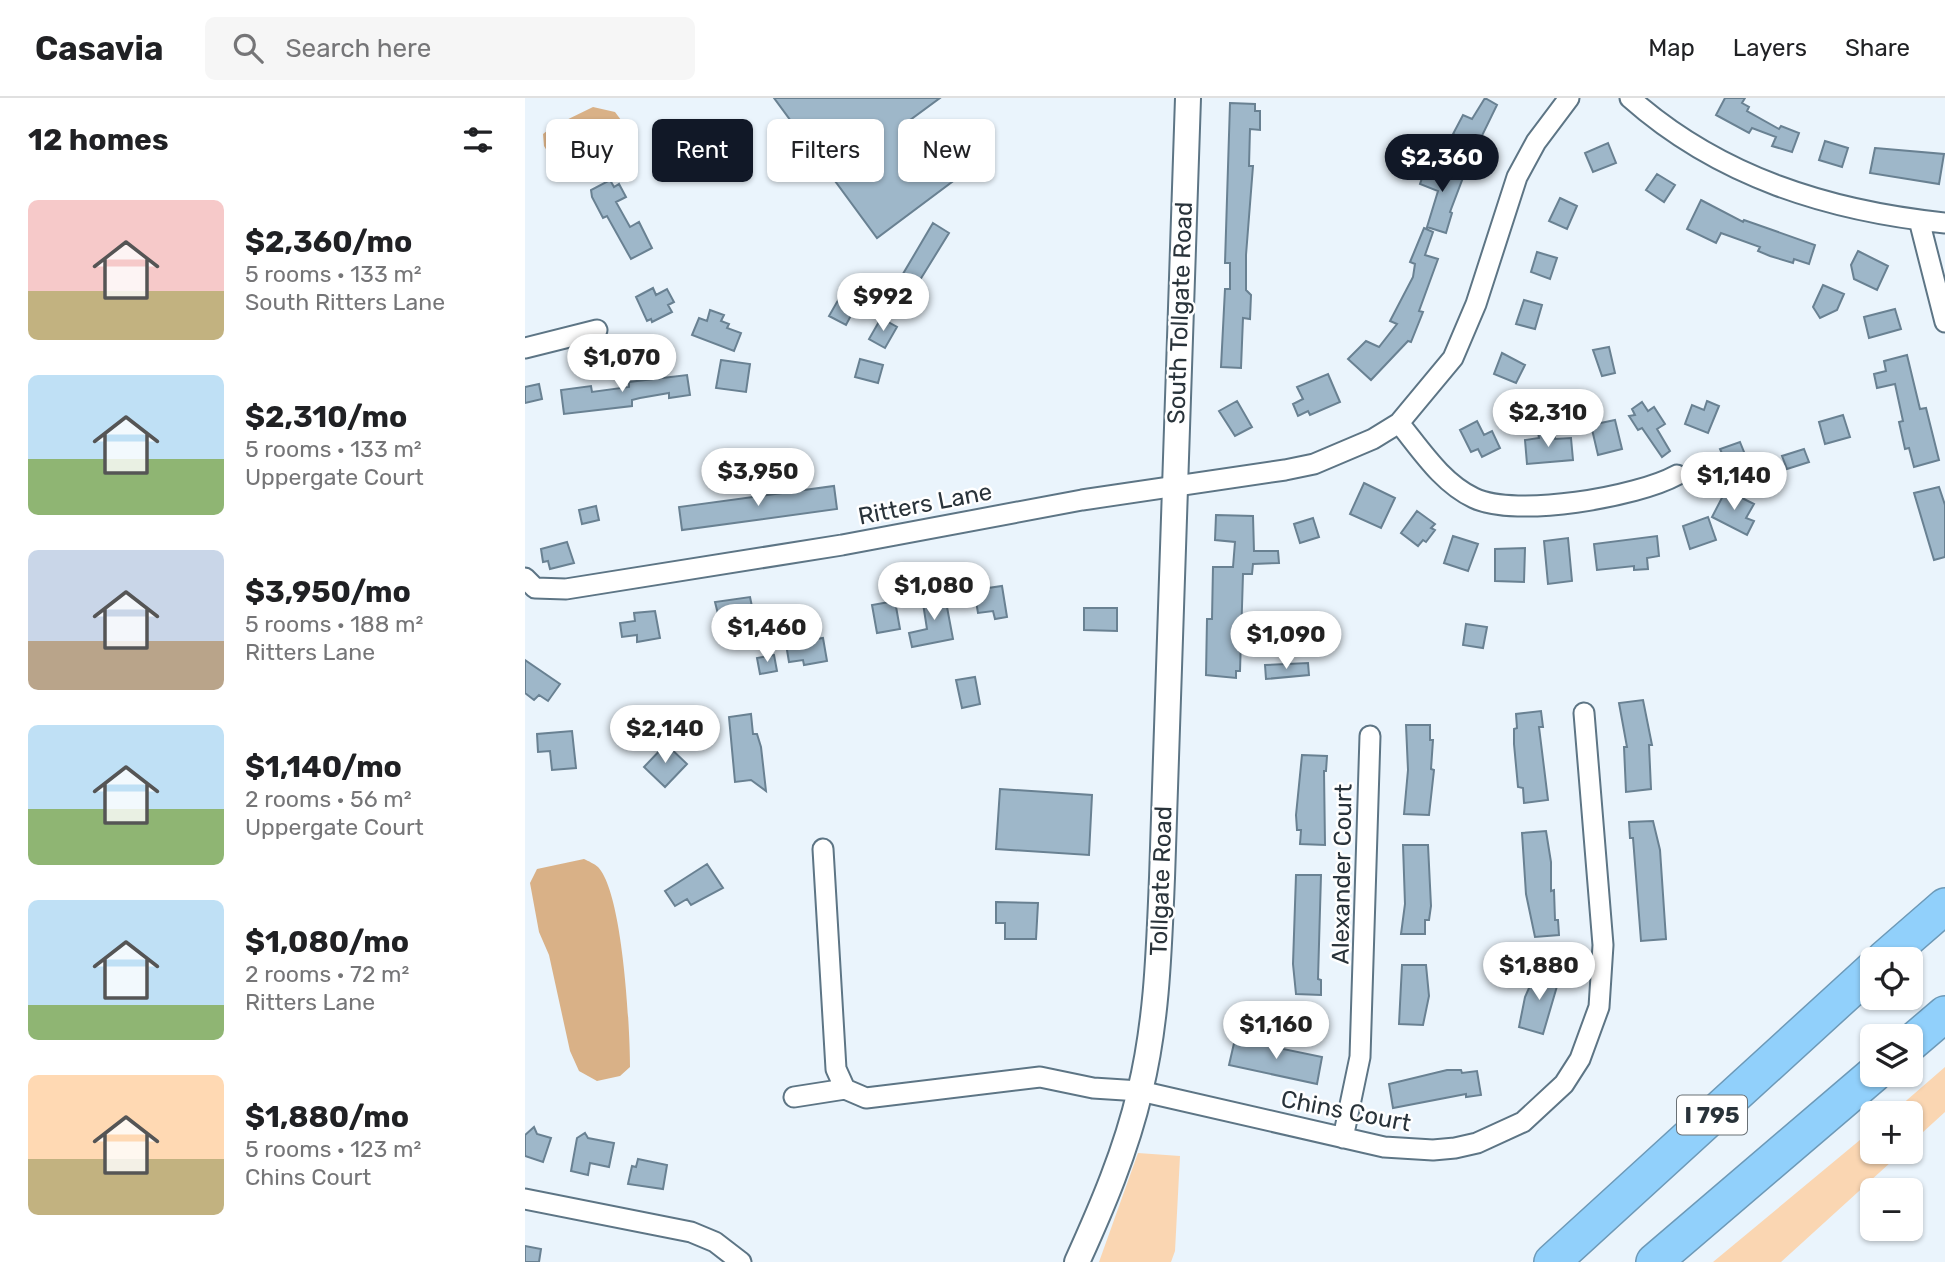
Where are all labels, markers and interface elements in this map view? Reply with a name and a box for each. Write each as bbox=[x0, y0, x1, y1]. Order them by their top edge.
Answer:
search box bbox=[205, 17, 695, 80]
text: Casavia bbox=[35, 29, 163, 68]
icon: search bbox=[229, 29, 267, 67]
text: Search here bbox=[285, 33, 431, 64]
text: Map bbox=[1648, 34, 1695, 62]
text: Layers bbox=[1733, 34, 1807, 62]
text: Share bbox=[1845, 34, 1910, 62]
chip: Buy bbox=[546, 119, 638, 182]
chip: Rent bbox=[652, 119, 753, 182]
chip: Filters bbox=[767, 119, 884, 182]
chip: New bbox=[898, 119, 995, 182]
icon: filters bbox=[459, 121, 497, 159]
text: 12 homes bbox=[28, 122, 169, 158]
pin: $2,360 bbox=[1385, 134, 1499, 194]
text: $2,360 bbox=[1401, 143, 1483, 171]
street label: South Tollgate Road bbox=[1162, 201, 1198, 425]
text: $2,360/mo bbox=[245, 224, 412, 260]
icon: home bbox=[84, 228, 168, 312]
text: 5 rooms · 133 m² bbox=[245, 260, 422, 288]
pin: $992 bbox=[842, 274, 924, 333]
text: $992 bbox=[853, 282, 913, 310]
text: South Ritters Lane bbox=[245, 288, 445, 316]
pin: $1,070 bbox=[565, 334, 679, 394]
text: $1,070 bbox=[583, 343, 661, 371]
pin: $2,310 bbox=[1491, 390, 1605, 449]
text: $2,310 bbox=[1509, 398, 1587, 426]
text: $2,310/mo bbox=[245, 399, 407, 435]
icon: home bbox=[84, 403, 168, 487]
text: 5 rooms · 133 m² bbox=[245, 435, 422, 463]
pin: $3,950 bbox=[701, 448, 815, 508]
pin: $1,140 bbox=[1677, 452, 1791, 512]
text: $3,950 bbox=[717, 457, 799, 485]
text: $1,140 bbox=[1697, 461, 1771, 489]
text: Uppergate Court bbox=[245, 463, 424, 491]
street label: Ritters Lane bbox=[856, 477, 994, 531]
pin: $1,080 bbox=[877, 562, 991, 622]
text: $1,080 bbox=[894, 571, 974, 599]
text: $3,950/mo bbox=[245, 574, 411, 610]
icon: home bbox=[84, 578, 168, 662]
pin: $1,460 bbox=[710, 604, 824, 664]
text: 5 rooms · 188 m² bbox=[245, 610, 423, 638]
pin: $1,090 bbox=[1229, 612, 1343, 671]
text: $1,460 bbox=[727, 613, 807, 641]
text: $1,090 bbox=[1246, 620, 1326, 648]
text: Ritters Lane bbox=[245, 638, 375, 666]
pin: $2,140 bbox=[608, 706, 722, 765]
text: $2,140 bbox=[626, 714, 704, 742]
text: $1,140/mo bbox=[245, 749, 402, 785]
icon: home bbox=[84, 753, 168, 837]
street label: Alexander Court bbox=[1326, 783, 1358, 965]
text: 2 rooms · 56 m² bbox=[245, 785, 412, 813]
street label: Tollgate Road bbox=[1144, 806, 1178, 956]
text: Uppergate Court bbox=[245, 813, 424, 841]
text: $1,080/mo bbox=[245, 924, 409, 960]
icon: home bbox=[84, 928, 168, 1012]
pin: $1,880 bbox=[1482, 942, 1596, 1002]
map controls bbox=[1860, 947, 1923, 1241]
button: locate bbox=[1860, 947, 1923, 1010]
text: $1,880 bbox=[1499, 951, 1579, 979]
text: 2 rooms · 72 m² bbox=[245, 960, 409, 988]
text: Ritters Lane bbox=[245, 988, 375, 1016]
pin: $1,160 bbox=[1219, 1002, 1333, 1061]
text: $1,160 bbox=[1239, 1010, 1313, 1038]
button: layers bbox=[1860, 1024, 1923, 1087]
street label: Chins Court bbox=[1279, 1085, 1413, 1137]
road number: I 795 bbox=[1677, 1096, 1747, 1134]
text: $1,880/mo bbox=[245, 1099, 409, 1135]
button: + bbox=[1860, 1101, 1923, 1164]
icon: home bbox=[84, 1103, 168, 1187]
text: 5 rooms · 123 m² bbox=[245, 1135, 421, 1163]
text: Chins Court bbox=[245, 1163, 371, 1191]
button: − bbox=[1860, 1178, 1923, 1241]

